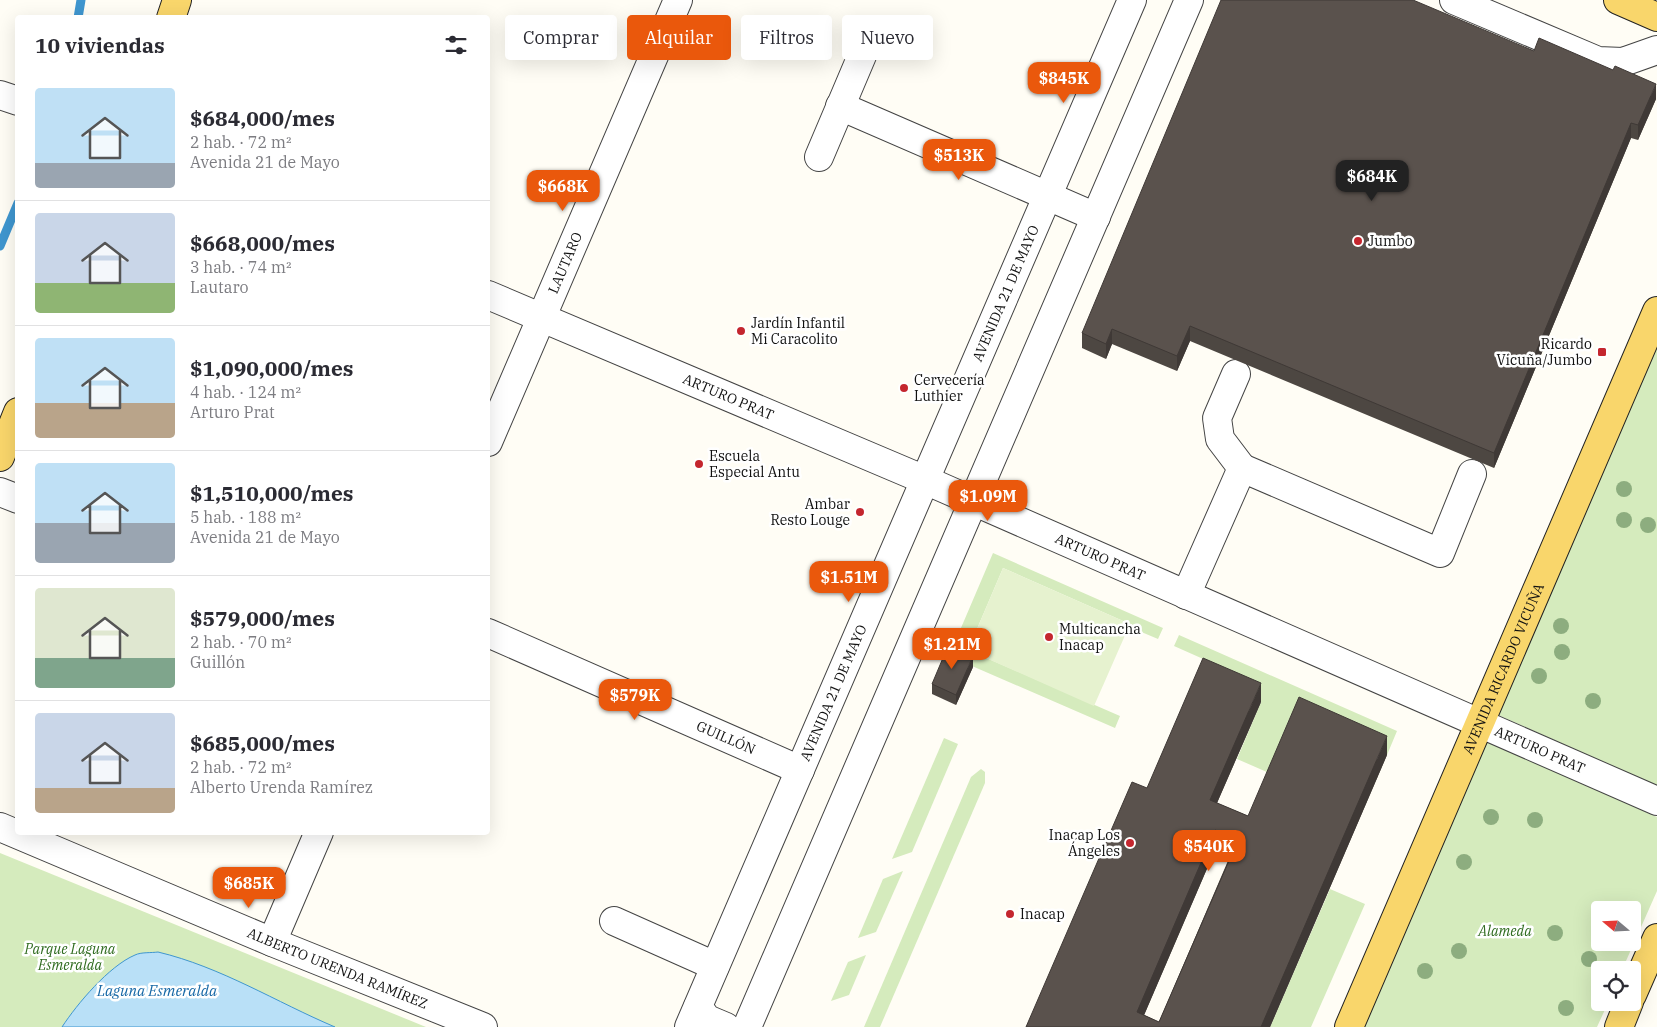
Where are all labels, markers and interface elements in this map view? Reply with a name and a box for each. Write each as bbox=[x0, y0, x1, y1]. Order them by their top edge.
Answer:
chip: Comprar bbox=[505, 15, 617, 60]
chip: Alquilar bbox=[627, 15, 731, 60]
chip: Filtros bbox=[741, 15, 832, 60]
chip: Nuevo bbox=[842, 15, 933, 60]
text: 10 viviendas bbox=[35, 31, 165, 59]
icon: filters bbox=[442, 31, 470, 59]
pin: $845K bbox=[1029, 62, 1099, 104]
text: $845K bbox=[1039, 68, 1089, 88]
text: $684,000/mes bbox=[190, 104, 335, 132]
icon: home bbox=[75, 108, 135, 168]
text: 2 hab. · 72 m² bbox=[190, 132, 292, 152]
pin: $513K bbox=[924, 138, 994, 181]
text: $513K bbox=[934, 145, 984, 165]
text: Avenida 21 de Mayo bbox=[190, 152, 340, 172]
pin: $684K bbox=[1337, 160, 1407, 202]
text: $684K bbox=[1347, 166, 1397, 186]
pin: $668K bbox=[528, 170, 598, 212]
text: $668K bbox=[538, 176, 588, 196]
street label: AVENIDA 21 DE MAYO bbox=[968, 222, 1043, 364]
text: $668,000/mes bbox=[190, 229, 335, 257]
street label: LAUTARO bbox=[544, 229, 586, 296]
place label: Jumbo bbox=[1368, 232, 1413, 250]
icon: home bbox=[75, 233, 135, 293]
marker: Jumbo bbox=[1352, 235, 1364, 247]
text: 3 hab. · 74 m² bbox=[190, 257, 292, 277]
text: Lautaro bbox=[190, 277, 249, 297]
place label: Jardín Infantil Mi Caracolito bbox=[751, 314, 845, 348]
marker: Jardín Infantil Mi Caracolito bbox=[735, 325, 747, 337]
place label: Ricardo Vicuña/Jumbo bbox=[1497, 335, 1592, 369]
marker: Ricardo Vicuña/Jumbo bbox=[1596, 346, 1608, 358]
text: $1,090,000/mes bbox=[190, 354, 353, 382]
icon: home bbox=[75, 358, 135, 418]
street label: ARTURO PRAT bbox=[680, 370, 777, 424]
place label: Cervecería Luthier bbox=[914, 371, 985, 405]
text: 4 hab. · 124 m² bbox=[190, 382, 301, 402]
marker: Cervecería Luthier bbox=[898, 382, 910, 394]
text: Arturo Prat bbox=[190, 402, 275, 422]
place label: Escuela Especial Antu bbox=[709, 447, 800, 481]
marker: Escuela Especial Antu bbox=[693, 458, 705, 470]
text: $1,510,000/mes bbox=[190, 479, 353, 507]
pin: $1.09M bbox=[947, 480, 1029, 522]
icon: home bbox=[75, 483, 135, 543]
text: $1.09M bbox=[959, 486, 1017, 506]
place label: Ambar Resto Louge bbox=[771, 495, 851, 529]
marker: Ambar Resto Louge bbox=[854, 506, 866, 518]
text: 5 hab. · 188 m² bbox=[190, 507, 301, 527]
text: Avenida 21 de Mayo bbox=[190, 527, 340, 547]
street label: ARTURO PRAT bbox=[1052, 529, 1148, 585]
pin: $1.51M bbox=[808, 560, 890, 603]
text: $1.51M bbox=[820, 567, 878, 587]
street label: AVENIDA RICARDO VICUÑA bbox=[1458, 580, 1548, 757]
text: $579,000/mes bbox=[190, 604, 335, 632]
icon: home bbox=[75, 608, 135, 668]
place label: Multicancha Inacap bbox=[1059, 620, 1141, 654]
street label: AVENIDA 21 DE MAYO bbox=[796, 622, 871, 764]
pin: $1.21M bbox=[911, 628, 993, 670]
marker: Multicancha Inacap bbox=[1043, 631, 1055, 643]
text: 2 hab. · 70 m² bbox=[190, 632, 292, 652]
text: $1.21M bbox=[923, 634, 981, 654]
text: Guillón bbox=[190, 652, 245, 672]
pin: $579K bbox=[600, 678, 670, 721]
text: $579K bbox=[610, 685, 660, 705]
street label: GUILLÓN bbox=[694, 717, 758, 758]
street label: ARTURO PRAT bbox=[1492, 722, 1588, 777]
text: $685,000/mes bbox=[190, 729, 335, 757]
icon: home bbox=[75, 733, 135, 793]
text: 2 hab. · 72 m² bbox=[190, 757, 292, 777]
text: Alberto Urenda Ramírez bbox=[190, 777, 373, 797]
place label: Inacap Los Ángeles bbox=[1049, 826, 1120, 860]
pin: $540K bbox=[1174, 830, 1244, 872]
text: $540K bbox=[1184, 836, 1234, 856]
marker: Inacap Los Ángeles bbox=[1124, 837, 1136, 849]
pin: $685K bbox=[214, 866, 284, 909]
text: $685K bbox=[224, 873, 274, 893]
north arrow bbox=[1591, 901, 1641, 951]
map controls bbox=[1591, 901, 1641, 1011]
place label: Inacap bbox=[1020, 905, 1065, 923]
marker: Inacap bbox=[1004, 908, 1016, 920]
park label: Alameda bbox=[1477, 922, 1532, 940]
street label: ALBERTO URENDA RAMÍREZ bbox=[245, 924, 431, 1013]
park label: Parque Laguna Esmeralda bbox=[24, 940, 116, 974]
button: locate bbox=[1591, 961, 1641, 1011]
water label: Laguna Esmeralda bbox=[96, 981, 218, 1000]

